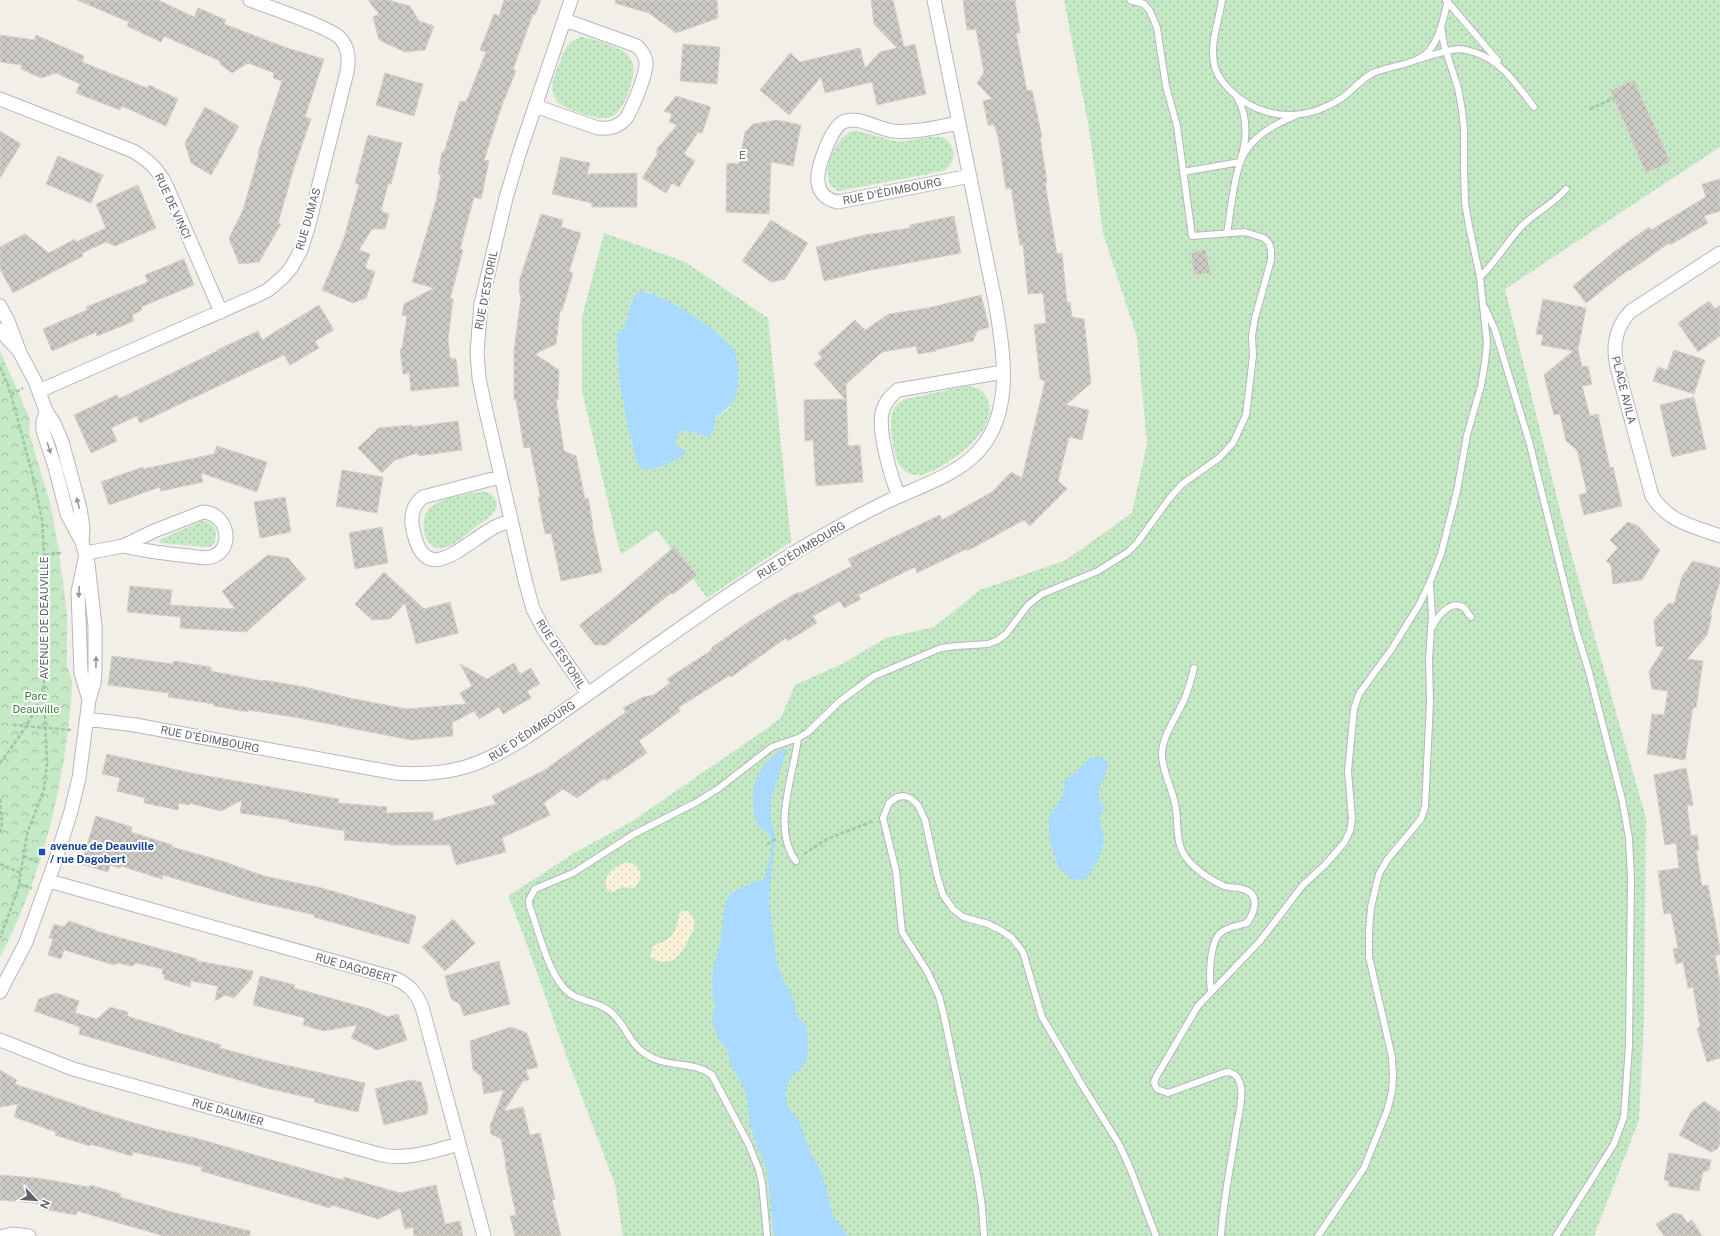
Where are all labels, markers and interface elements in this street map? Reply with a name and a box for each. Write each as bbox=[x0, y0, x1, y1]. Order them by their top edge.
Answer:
district label: E bbox=[739, 148, 747, 162]
street label: RUE DE VINCI bbox=[153, 171, 193, 241]
street label: RUE D'ÉDIMBOURG bbox=[841, 175, 942, 206]
street label: RUE DUMAS bbox=[293, 186, 323, 252]
street label: RUE D'ESTORIL bbox=[472, 249, 500, 331]
street label: PLACE AVILA bbox=[1610, 355, 1638, 425]
one-way arrow bbox=[46, 443, 52, 455]
one-way arrow bbox=[75, 497, 81, 509]
street label: RUE D'ÉDIMBOURG bbox=[754, 518, 847, 581]
street label: AVENUE DE DEAUVILLE bbox=[38, 556, 50, 679]
one-way arrow bbox=[75, 586, 82, 598]
street label: RUE D'ESTORIL bbox=[534, 617, 588, 691]
one-way arrow bbox=[92, 656, 99, 668]
park label: Parc Deauville bbox=[12, 690, 60, 715]
street label: RUE D'ÉDIMBOURG bbox=[486, 698, 577, 763]
street label: RUE D'ÉDIMBOURG bbox=[160, 723, 261, 754]
place label: avenue de Deauville / rue Dagobert bbox=[50, 840, 154, 865]
marker: avenue de Deauville / rue Dagobert bbox=[37, 847, 47, 857]
street label: RUE DAGOBERT bbox=[314, 951, 398, 985]
street label: RUE DAUMIER bbox=[191, 1096, 265, 1128]
north arrow bbox=[16, 1180, 56, 1220]
text: N bbox=[38, 1198, 52, 1211]

